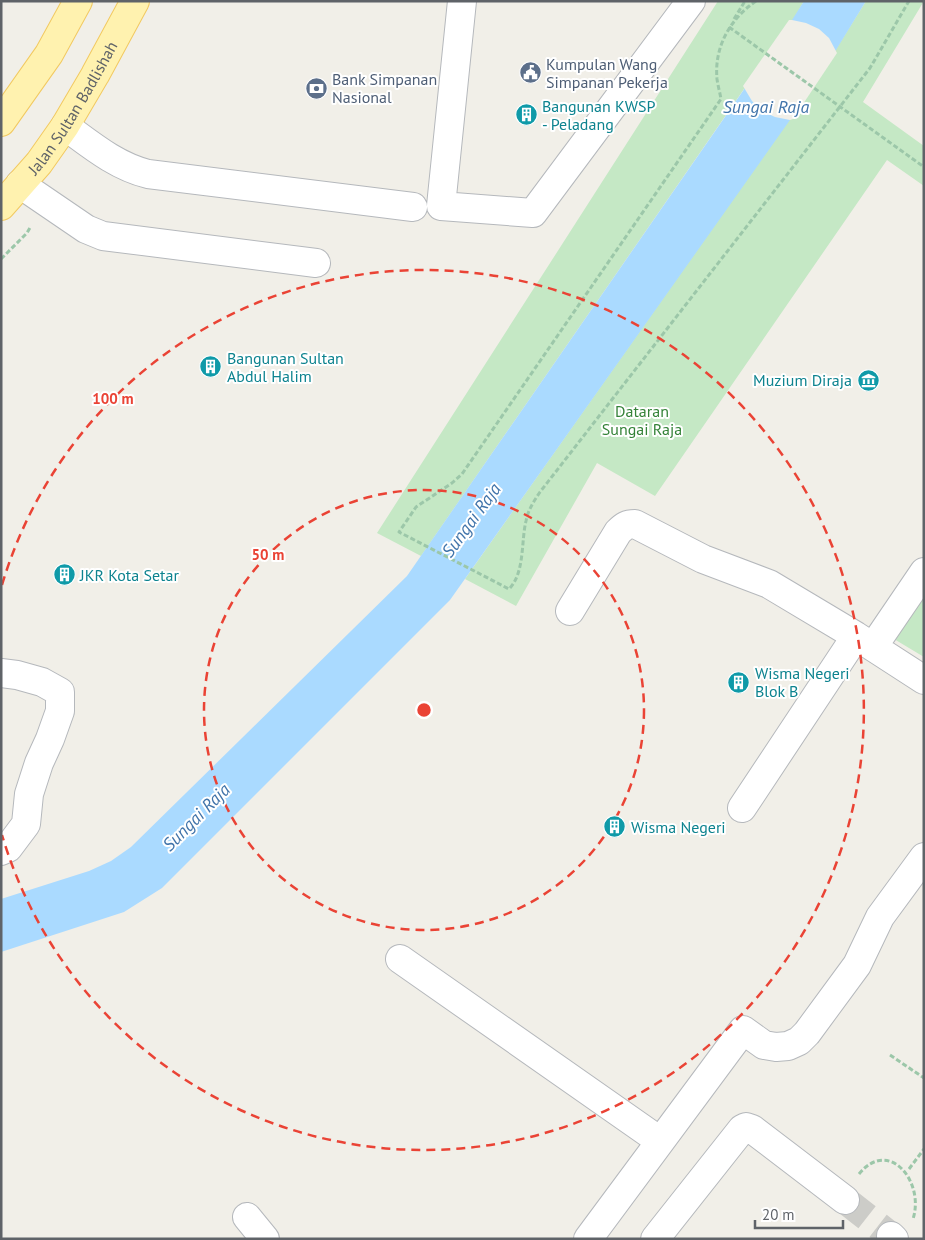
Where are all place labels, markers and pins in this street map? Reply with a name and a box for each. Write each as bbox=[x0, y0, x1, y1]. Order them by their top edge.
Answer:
place label: Kumpulan Wang Simpanan Pekerja bbox=[546, 54, 668, 92]
public building icon: Kumpulan Wang Simpanan Pekerja bbox=[518, 61, 542, 85]
place label: Bank Simpanan Nasional bbox=[332, 69, 437, 107]
bank icon: Bank Simpanan Nasional bbox=[304, 76, 328, 100]
place label: Bangunan KWSP - Peladang bbox=[542, 96, 655, 134]
building icon: Bangunan KWSP - Peladang bbox=[514, 103, 538, 127]
place label: Bangunan Sultan Abdul Halim bbox=[227, 348, 344, 386]
building icon: Bangunan Sultan Abdul Halim bbox=[199, 355, 223, 379]
museum icon: Muzium Diraja bbox=[856, 368, 880, 392]
place label: Muzium Diraja bbox=[753, 370, 852, 390]
building icon: JKR Kota Setar bbox=[52, 563, 76, 587]
place label: JKR Kota Setar bbox=[79, 565, 179, 585]
place label: Wisma Negeri Blok B bbox=[755, 663, 850, 701]
building icon: Wisma Negeri Blok B bbox=[727, 670, 751, 694]
centre of rings bbox=[415, 701, 433, 719]
building icon: Wisma Negeri bbox=[603, 815, 627, 839]
place label: Wisma Negeri bbox=[631, 817, 726, 837]

